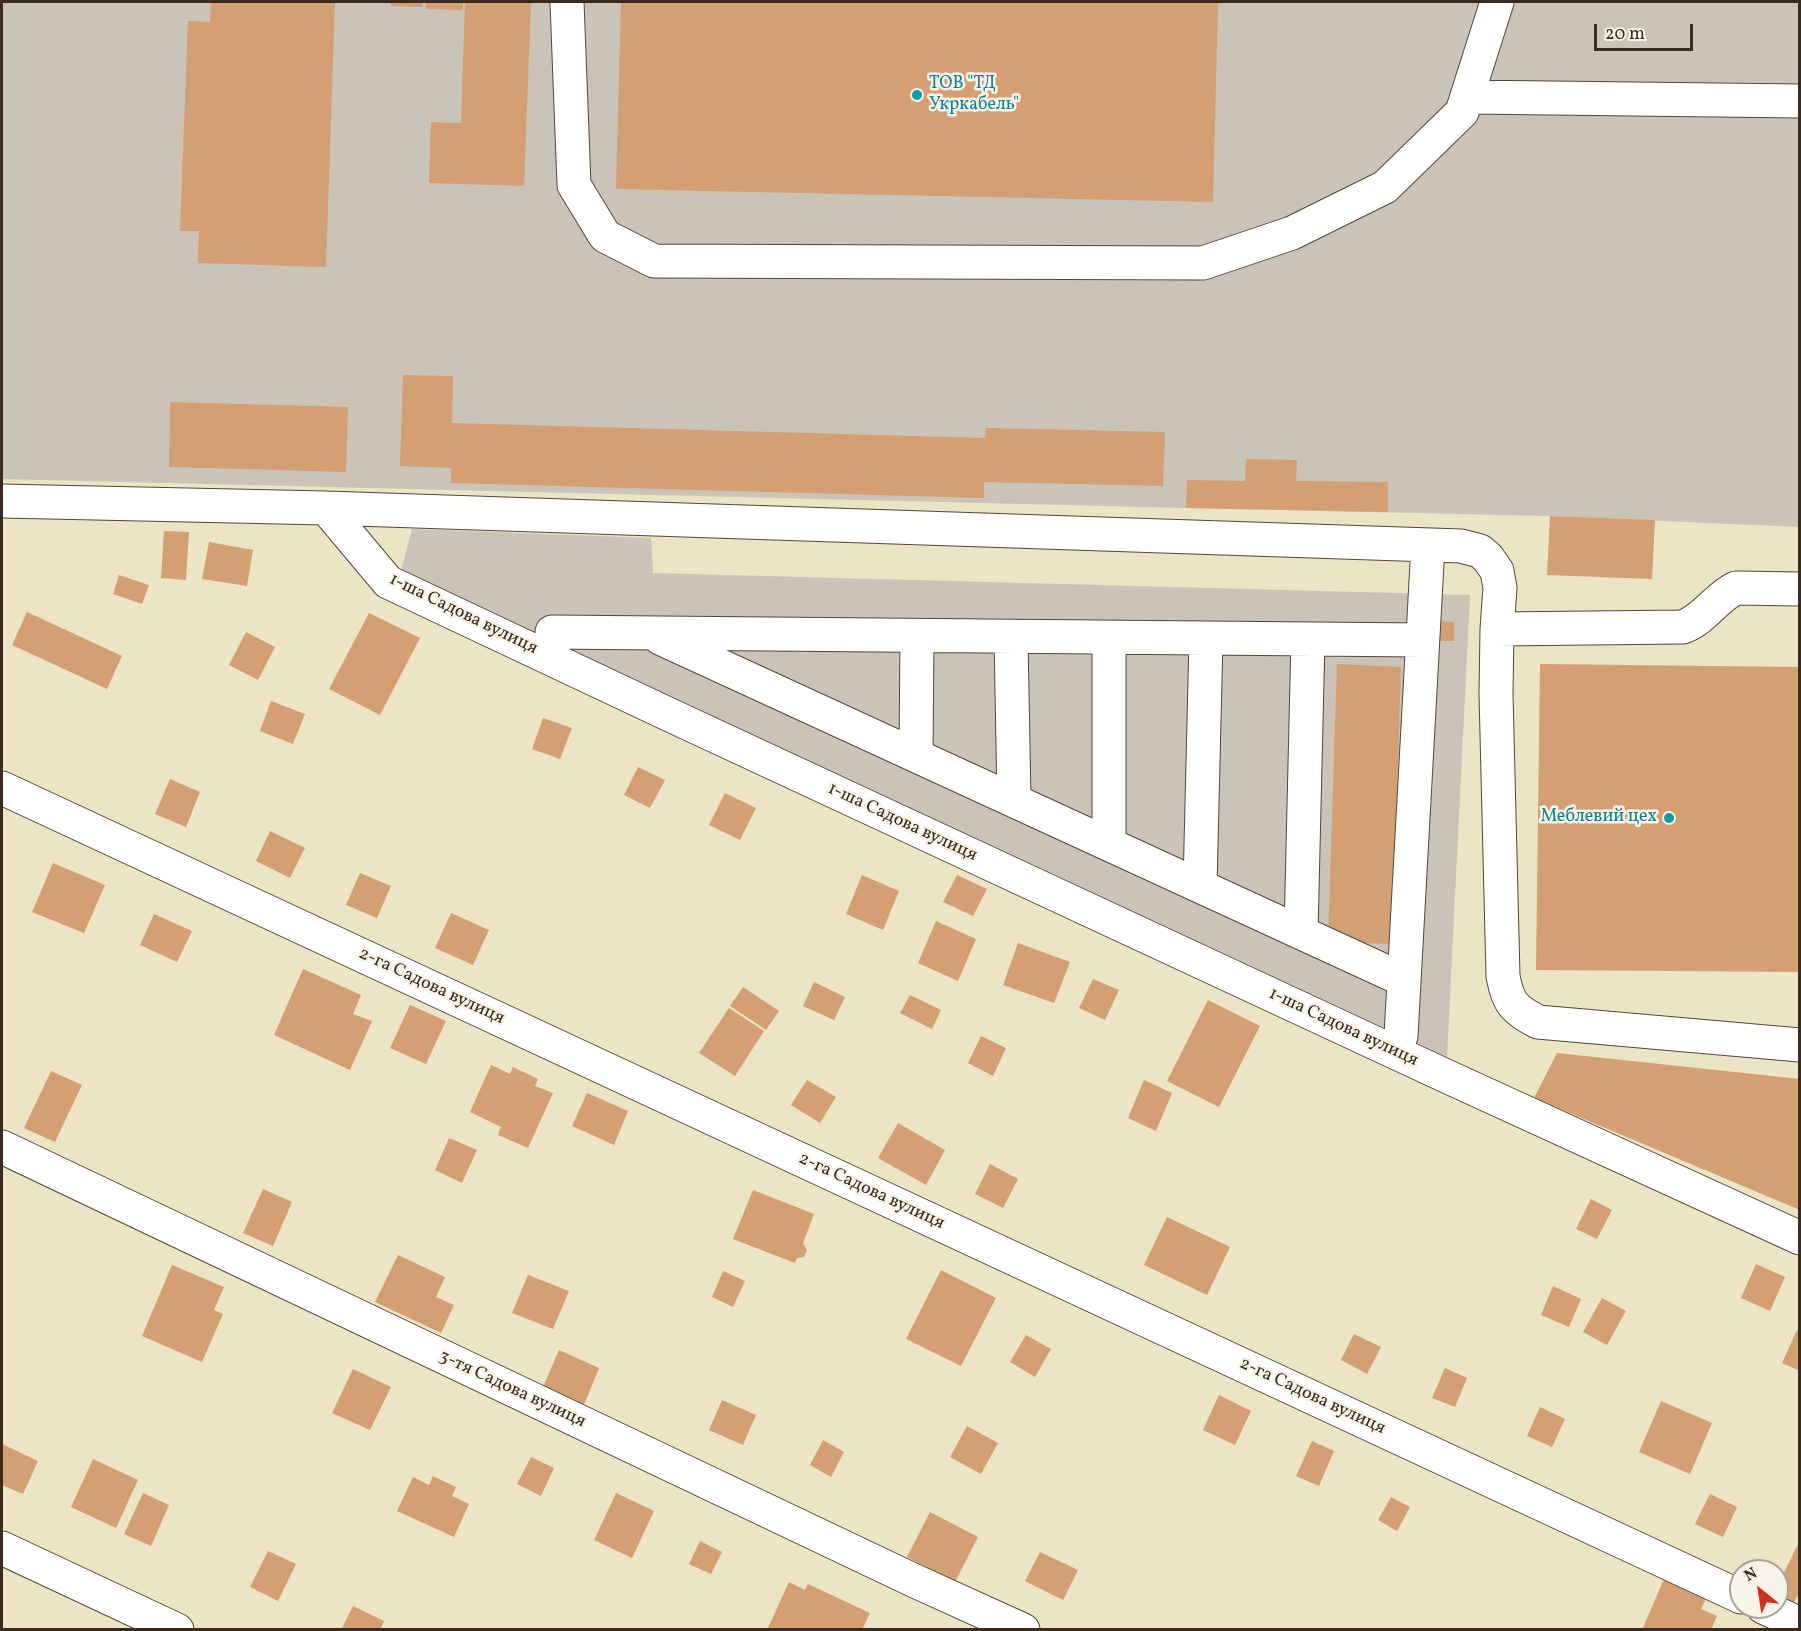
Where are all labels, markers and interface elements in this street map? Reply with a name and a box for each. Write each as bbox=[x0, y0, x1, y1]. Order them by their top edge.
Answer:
scale bar bbox=[1597, 12, 1696, 50]
text: 20 m bbox=[1605, 22, 1645, 47]
place label: ТОВ "ТД Укркабель" bbox=[929, 74, 1019, 116]
marker: ТОВ "ТД Укркабель" bbox=[910, 88, 924, 102]
street label: 1-ша Садова вулиця bbox=[385, 570, 541, 660]
street label: 1-ша Садова вулиця bbox=[824, 779, 980, 867]
place label: Меблевий цех bbox=[1540, 807, 1657, 829]
marker: Меблевий цех bbox=[1662, 811, 1676, 825]
street label: 2-га Садова вулиця bbox=[355, 944, 507, 1030]
street label: 1-ша Садова вулиця bbox=[1265, 984, 1421, 1072]
street label: 2-га Садова вулиця bbox=[795, 1149, 947, 1235]
street label: 3-тя Садова вулиця bbox=[435, 1347, 589, 1433]
street label: 2-га Садова вулиця bbox=[1236, 1354, 1388, 1440]
north arrow bbox=[1729, 1559, 1789, 1619]
text: N bbox=[1740, 1563, 1762, 1588]

